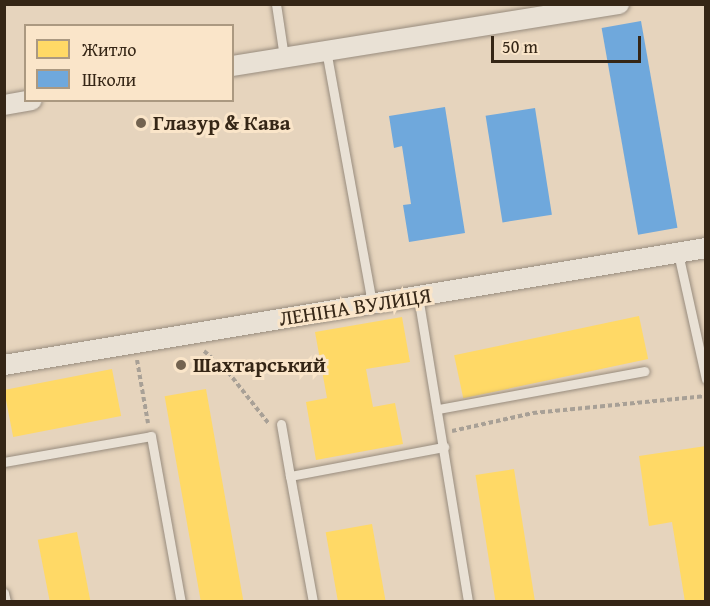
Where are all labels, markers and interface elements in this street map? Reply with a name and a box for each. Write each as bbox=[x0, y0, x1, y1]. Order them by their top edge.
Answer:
legend bbox=[24, 24, 234, 102]
scale bar bbox=[494, 24, 644, 62]
text: 50 m bbox=[502, 33, 538, 60]
text: Житло bbox=[82, 36, 136, 63]
text: Школи bbox=[82, 66, 136, 93]
place label: Глазур & Кава bbox=[153, 110, 290, 136]
marker: Глазур & Кава bbox=[134, 116, 148, 130]
street label: ЛЕНІНА ВУЛИЦЯ bbox=[277, 283, 433, 331]
place label: Шахтарський bbox=[193, 352, 326, 378]
marker: Шахтарський bbox=[174, 358, 188, 372]

